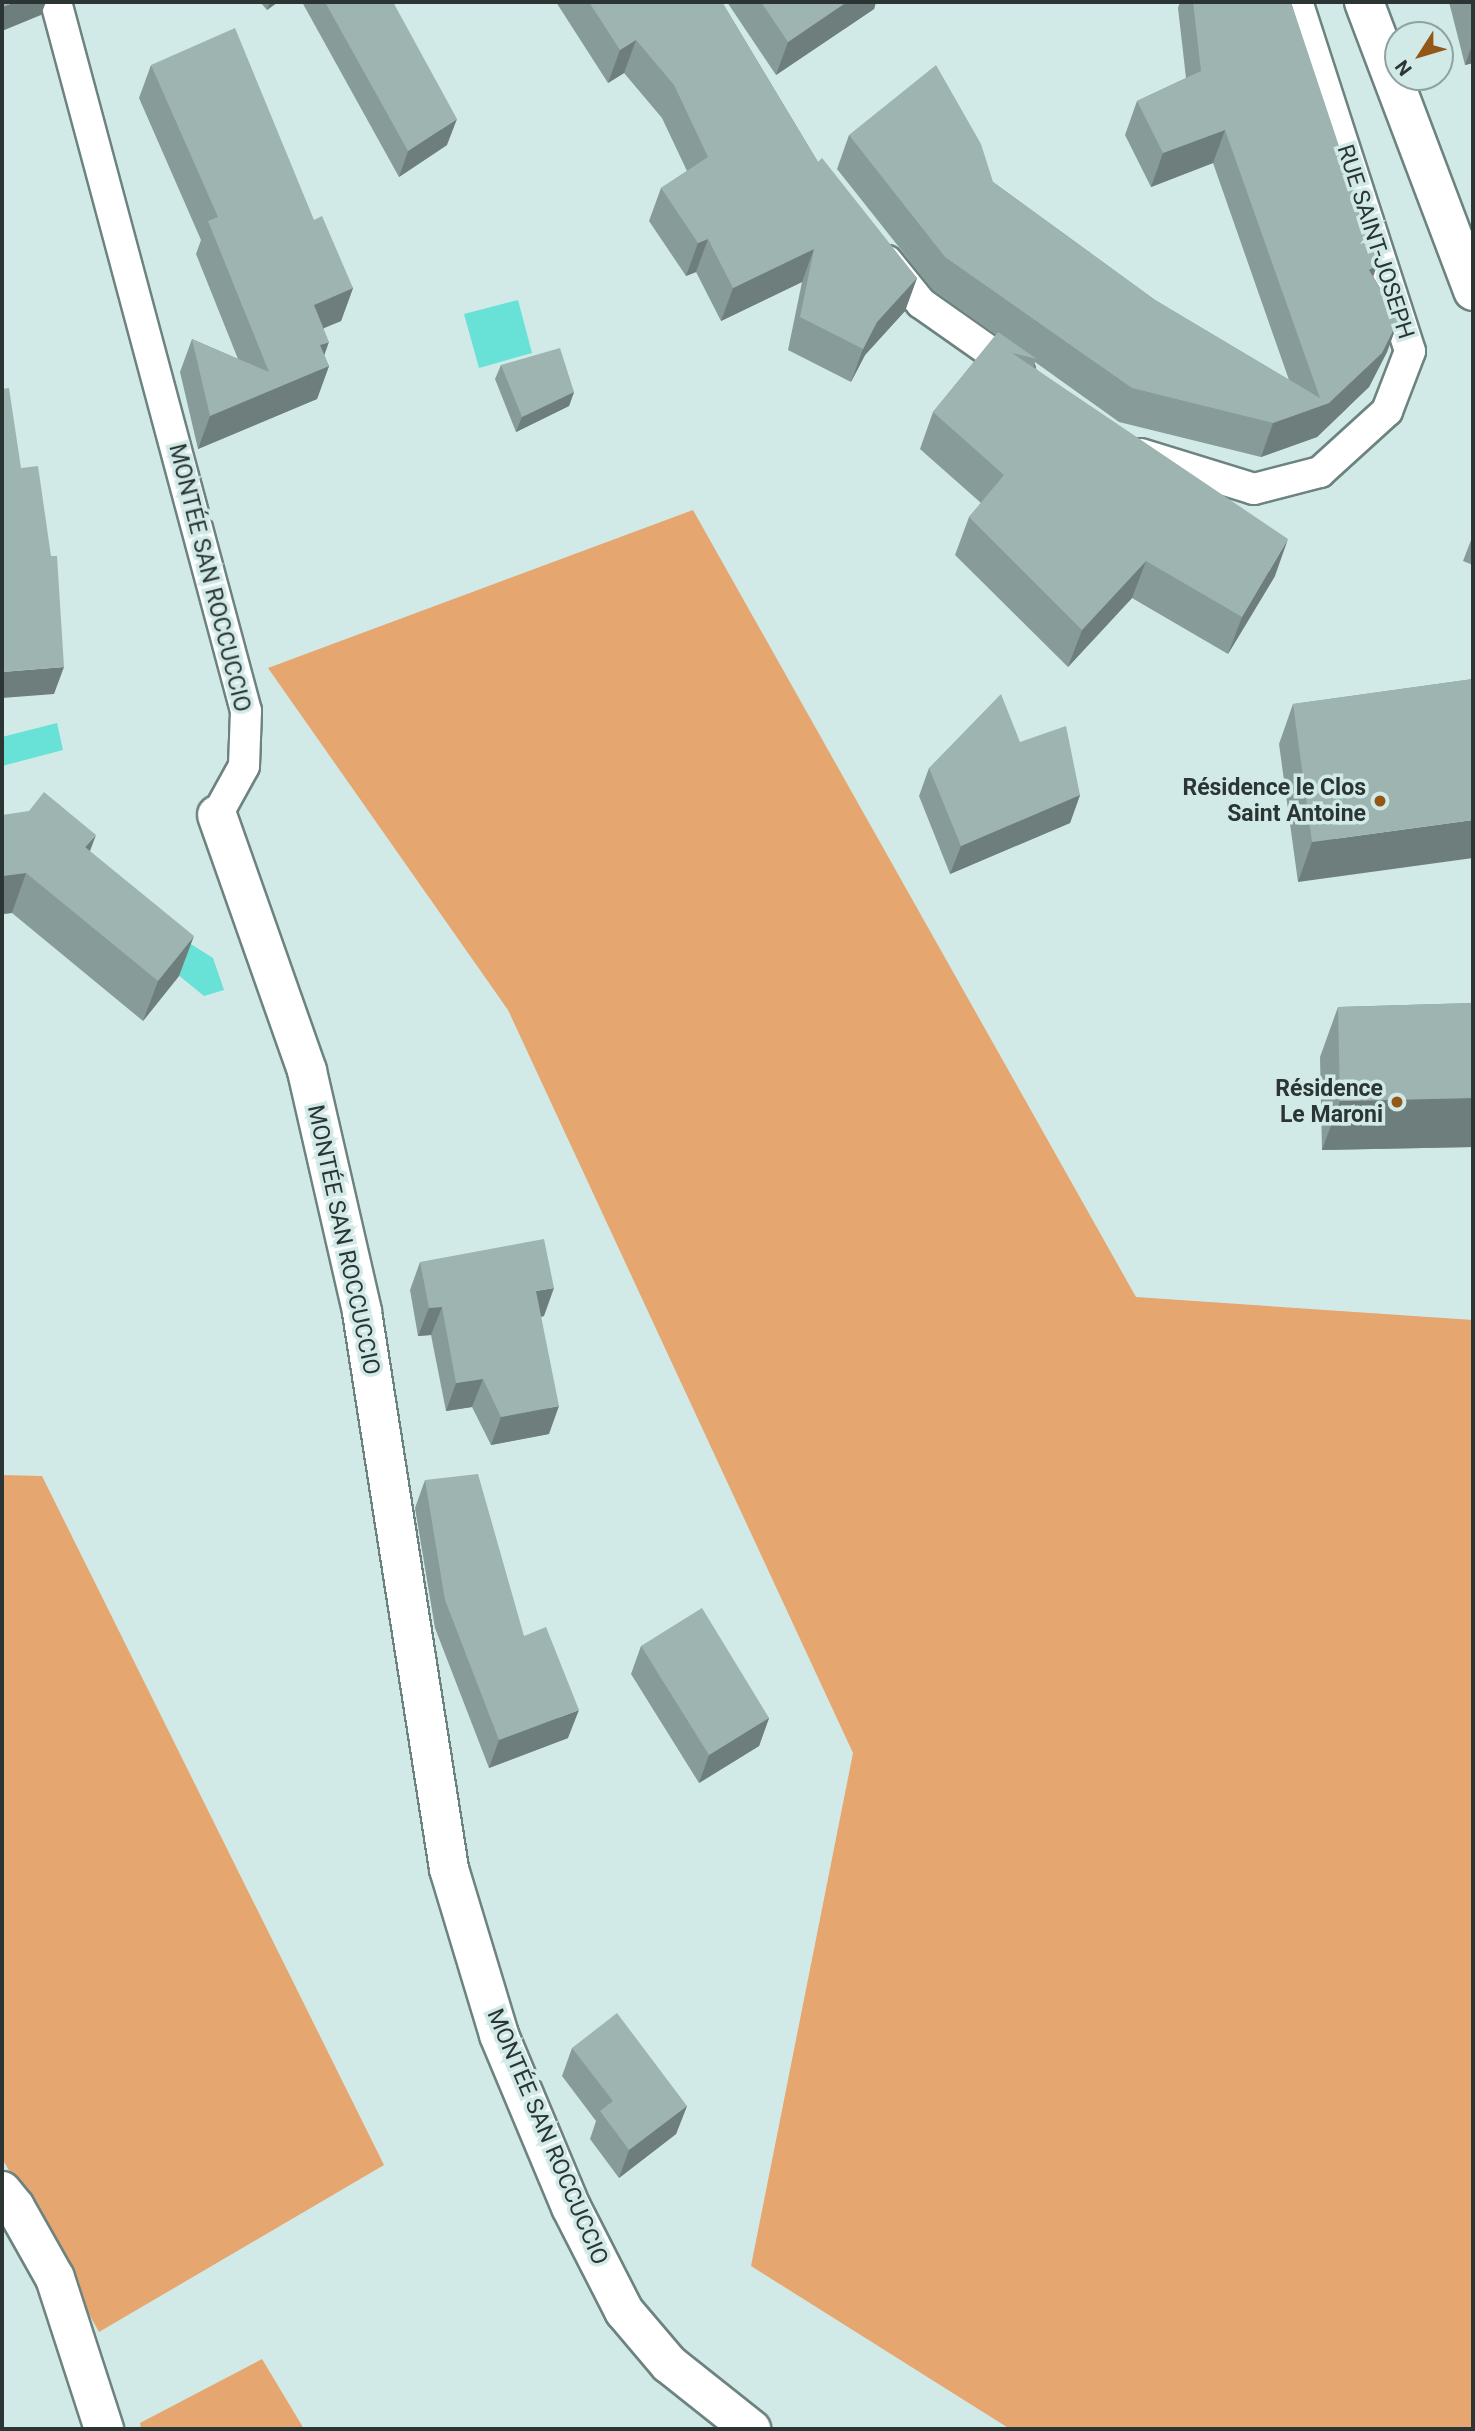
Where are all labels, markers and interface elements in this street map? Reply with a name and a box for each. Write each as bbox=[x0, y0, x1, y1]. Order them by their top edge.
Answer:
north arrow bbox=[1384, 21, 1454, 91]
text: N bbox=[1390, 55, 1417, 80]
street label: RUE SAINT-JOSEPH bbox=[1331, 141, 1419, 343]
street label: MONTÉE SAN ROCCUCCIO bbox=[162, 441, 256, 715]
place label: Résidence le Clos Saint Antoine bbox=[1182, 774, 1366, 828]
marker: Résidence le Clos Saint Antoine bbox=[1372, 793, 1388, 809]
place label: Résidence Le Maroni bbox=[1275, 1075, 1383, 1129]
marker: Résidence Le Maroni bbox=[1389, 1094, 1405, 1110]
street label: MONTÉE SAN ROCCUCCIO bbox=[301, 1103, 385, 1377]
street label: MONTÉE SAN ROCCUCCIO bbox=[481, 2005, 613, 2269]

